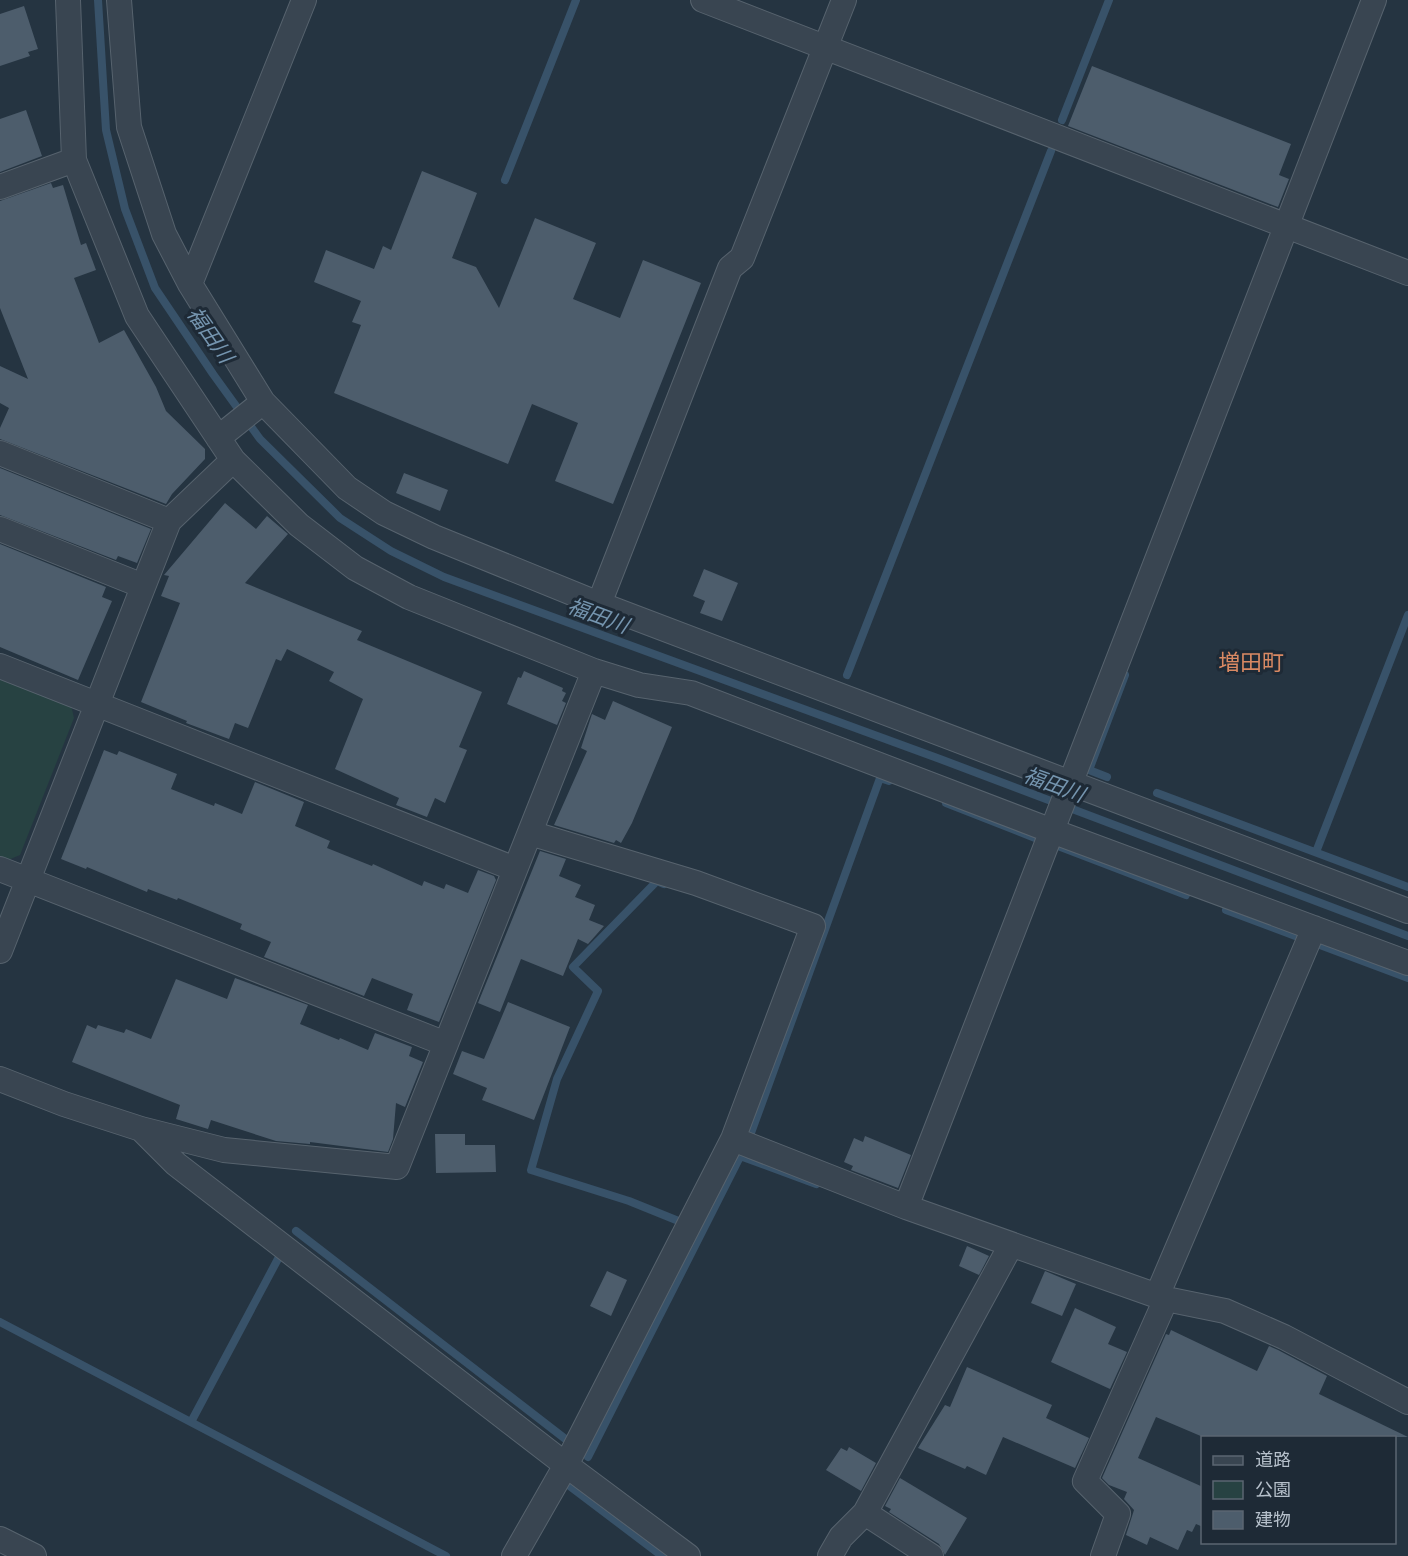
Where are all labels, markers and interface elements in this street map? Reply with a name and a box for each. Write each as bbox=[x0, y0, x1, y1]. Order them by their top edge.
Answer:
water label: 福田川 bbox=[180, 301, 241, 370]
water label: 福田川 bbox=[564, 592, 634, 641]
district label: 増田町 bbox=[1218, 648, 1284, 677]
water label: 福田川 bbox=[1020, 761, 1090, 810]
legend bbox=[1201, 1436, 1396, 1544]
text: 道路 bbox=[1255, 1448, 1291, 1472]
text: 公園 bbox=[1255, 1478, 1291, 1502]
text: 建物 bbox=[1255, 1508, 1291, 1532]

